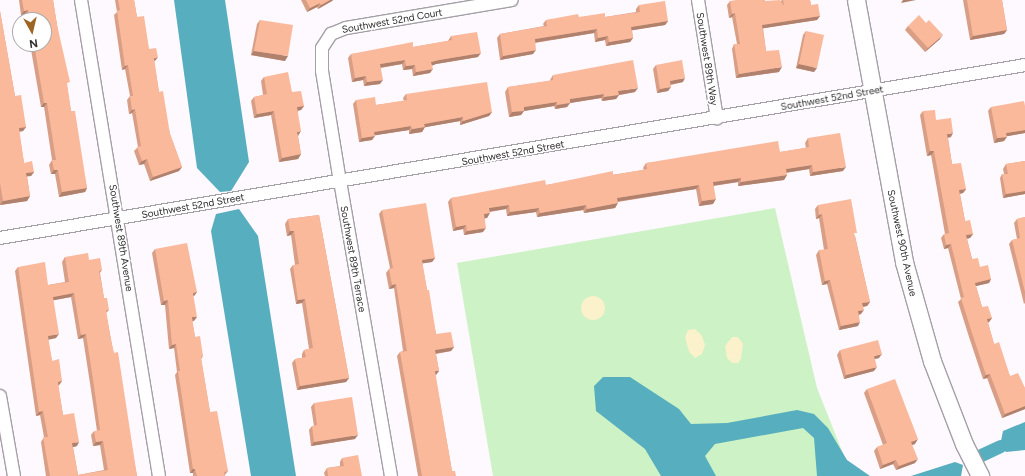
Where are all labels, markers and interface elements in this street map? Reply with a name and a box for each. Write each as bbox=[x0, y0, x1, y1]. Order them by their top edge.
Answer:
street label: Southwest 52nd Court bbox=[341, 6, 443, 36]
north arrow bbox=[12, 12, 52, 52]
street label: Southwest 89th Way bbox=[694, 12, 720, 106]
text: N bbox=[28, 36, 39, 50]
street label: Southwest 52nd Street bbox=[780, 83, 884, 113]
street label: Southwest 52nd Street bbox=[461, 138, 565, 168]
street label: Southwest 89th Avenue bbox=[107, 184, 135, 292]
street label: Southwest 90th Avenue bbox=[885, 189, 919, 297]
street label: Southwest 52nd Street bbox=[141, 191, 245, 221]
street label: Southwest 89th Terrace bbox=[338, 205, 368, 313]

